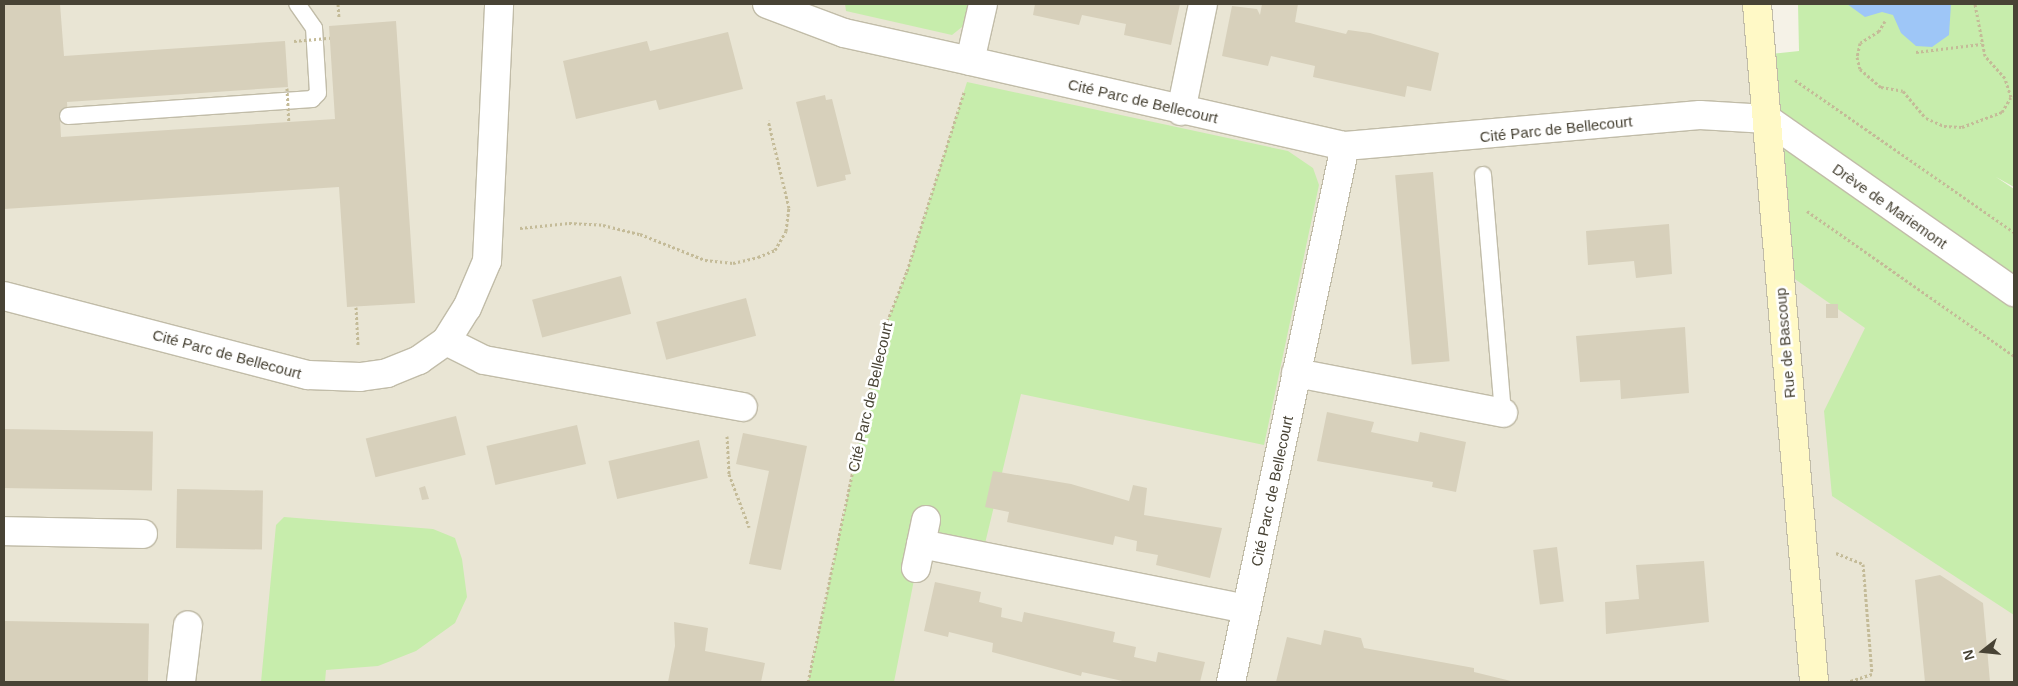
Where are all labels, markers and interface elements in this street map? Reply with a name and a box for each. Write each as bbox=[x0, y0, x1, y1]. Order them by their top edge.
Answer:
street label: Cité Parc de Bellecourt bbox=[1066, 75, 1220, 127]
street label: Cité Parc de Bellecourt bbox=[1479, 112, 1633, 146]
street label: Drève de Mariemont bbox=[1829, 160, 1951, 252]
street label: Rue de Bascoup bbox=[1771, 287, 1799, 399]
street label: Cité Parc de Bellecourt bbox=[844, 320, 896, 474]
street label: Cité Parc de Bellecourt bbox=[151, 325, 303, 383]
street label: Cité Parc de Bellecourt bbox=[1247, 414, 1297, 568]
north arrow bbox=[1958, 626, 2008, 676]
text: N bbox=[1959, 648, 1978, 662]

